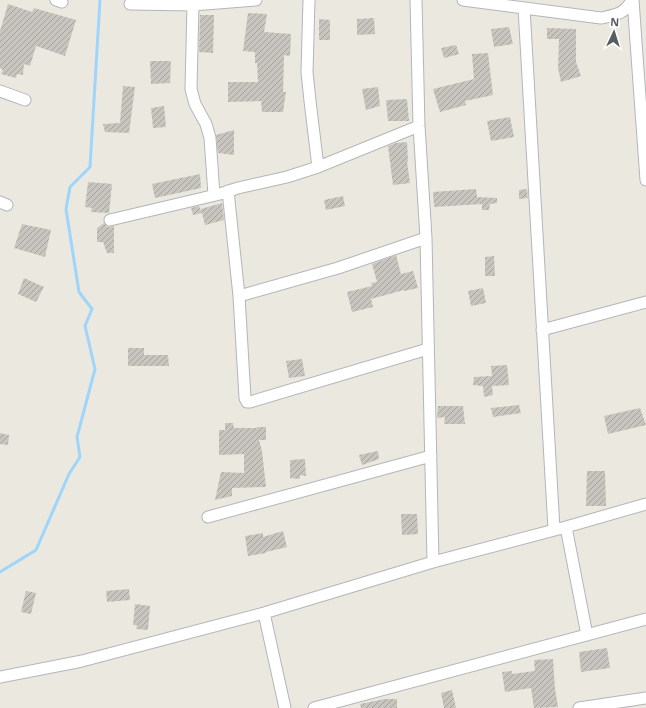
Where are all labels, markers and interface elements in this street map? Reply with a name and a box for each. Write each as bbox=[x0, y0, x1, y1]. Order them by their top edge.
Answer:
north arrow bbox=[594, 12, 634, 52]
text: N bbox=[610, 14, 620, 29]

